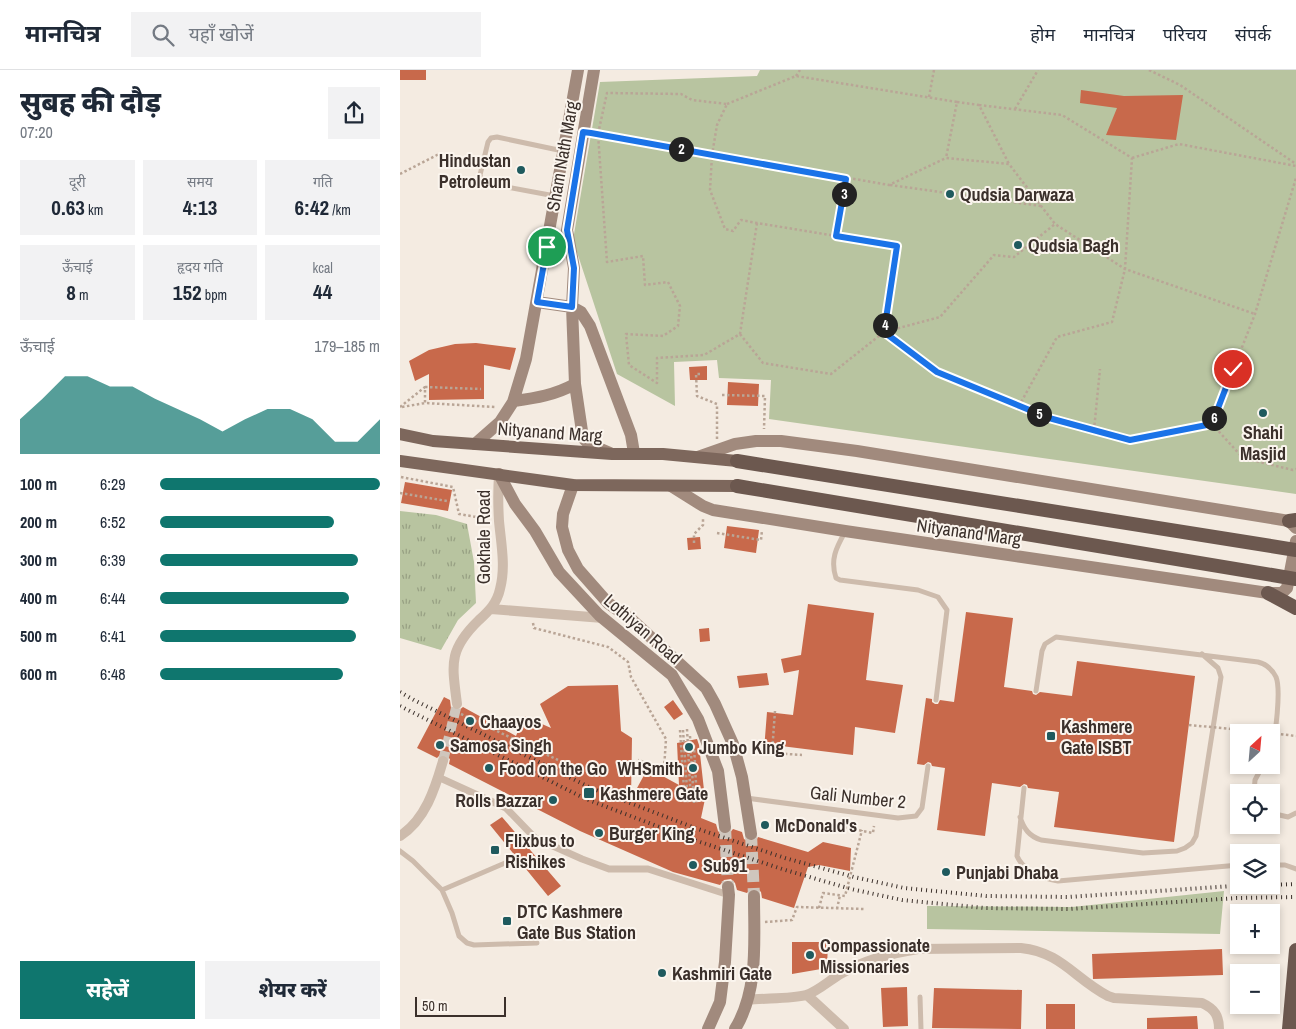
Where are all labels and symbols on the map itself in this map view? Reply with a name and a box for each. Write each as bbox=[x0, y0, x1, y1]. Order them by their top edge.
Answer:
street label: Sham Nath Marg bbox=[540, 98, 584, 213]
pin: 2 bbox=[668, 136, 694, 162]
place label: Hindustan Petroleum bbox=[439, 148, 511, 194]
marker: Hindustan Petroleum bbox=[515, 164, 527, 176]
pin: 3 bbox=[832, 182, 856, 206]
place label: Qudsia Darwaza bbox=[960, 182, 1075, 207]
marker: Qudsia Darwaza bbox=[944, 188, 956, 200]
pin bbox=[526, 226, 568, 268]
place label: Qudsia Bagh bbox=[1028, 233, 1119, 258]
marker: Qudsia Bagh bbox=[1012, 239, 1024, 251]
pin: 4 bbox=[872, 312, 898, 338]
pin bbox=[1212, 348, 1254, 390]
pin: 5 bbox=[1026, 402, 1052, 426]
pin: 6 bbox=[1202, 406, 1226, 430]
marker: Shahi Masjid bbox=[1257, 407, 1269, 419]
street label: Nityanand Marg bbox=[497, 416, 604, 448]
place label: Shahi Masjid bbox=[1240, 420, 1286, 466]
street label: Gokhale Road bbox=[471, 490, 496, 584]
street label: Nityanand Marg bbox=[915, 512, 1024, 552]
street label: Lothiyan Road bbox=[599, 588, 687, 670]
place label: Chaayos bbox=[480, 709, 542, 734]
place label: Kashmere Gate ISBT bbox=[1061, 714, 1132, 760]
marker: Chaayos bbox=[464, 715, 476, 727]
north arrow bbox=[1230, 724, 1280, 774]
marker: Kashmere Gate ISBT bbox=[1045, 730, 1057, 742]
place label: Samosa Singh bbox=[450, 733, 552, 758]
place label: Jumbo King bbox=[699, 735, 784, 760]
marker: Samosa Singh bbox=[434, 739, 446, 751]
marker: Jumbo King bbox=[683, 741, 695, 753]
place label: Food on the Go bbox=[499, 756, 607, 781]
place label: WHSmith bbox=[617, 756, 683, 781]
marker: Food on the Go bbox=[483, 762, 495, 774]
marker: WHSmith bbox=[687, 762, 699, 774]
street label: Gali Number 2 bbox=[809, 780, 907, 814]
place label: Kashmere Gate bbox=[600, 781, 708, 806]
marker: Kashmere Gate bbox=[582, 786, 596, 800]
place label: Rolls Bazzar bbox=[455, 788, 543, 813]
marker: Rolls Bazzar bbox=[547, 794, 559, 806]
place label: McDonald's bbox=[775, 813, 857, 838]
marker: McDonald's bbox=[759, 819, 771, 831]
place label: Burger King bbox=[609, 821, 694, 846]
marker: Burger King bbox=[593, 827, 605, 839]
place label: Flixbus to Rishikes bbox=[505, 828, 575, 874]
marker: Flixbus to Rishikes bbox=[489, 844, 501, 856]
place label: Sub91 bbox=[703, 853, 748, 878]
marker: Sub91 bbox=[687, 859, 699, 871]
place label: Punjabi Dhaba bbox=[956, 860, 1059, 885]
marker: Punjabi Dhaba bbox=[940, 866, 952, 878]
place label: DTC Kashmere Gate Bus Station bbox=[517, 899, 636, 945]
marker: DTC Kashmere Gate Bus Station bbox=[501, 915, 513, 927]
place label: Compassionate Missionaries bbox=[820, 933, 930, 979]
marker: Compassionate Missionaries bbox=[804, 949, 816, 961]
place label: Kashmiri Gate bbox=[672, 961, 772, 986]
marker: Kashmiri Gate bbox=[656, 967, 668, 979]
scale bar bbox=[415, 994, 506, 1017]

